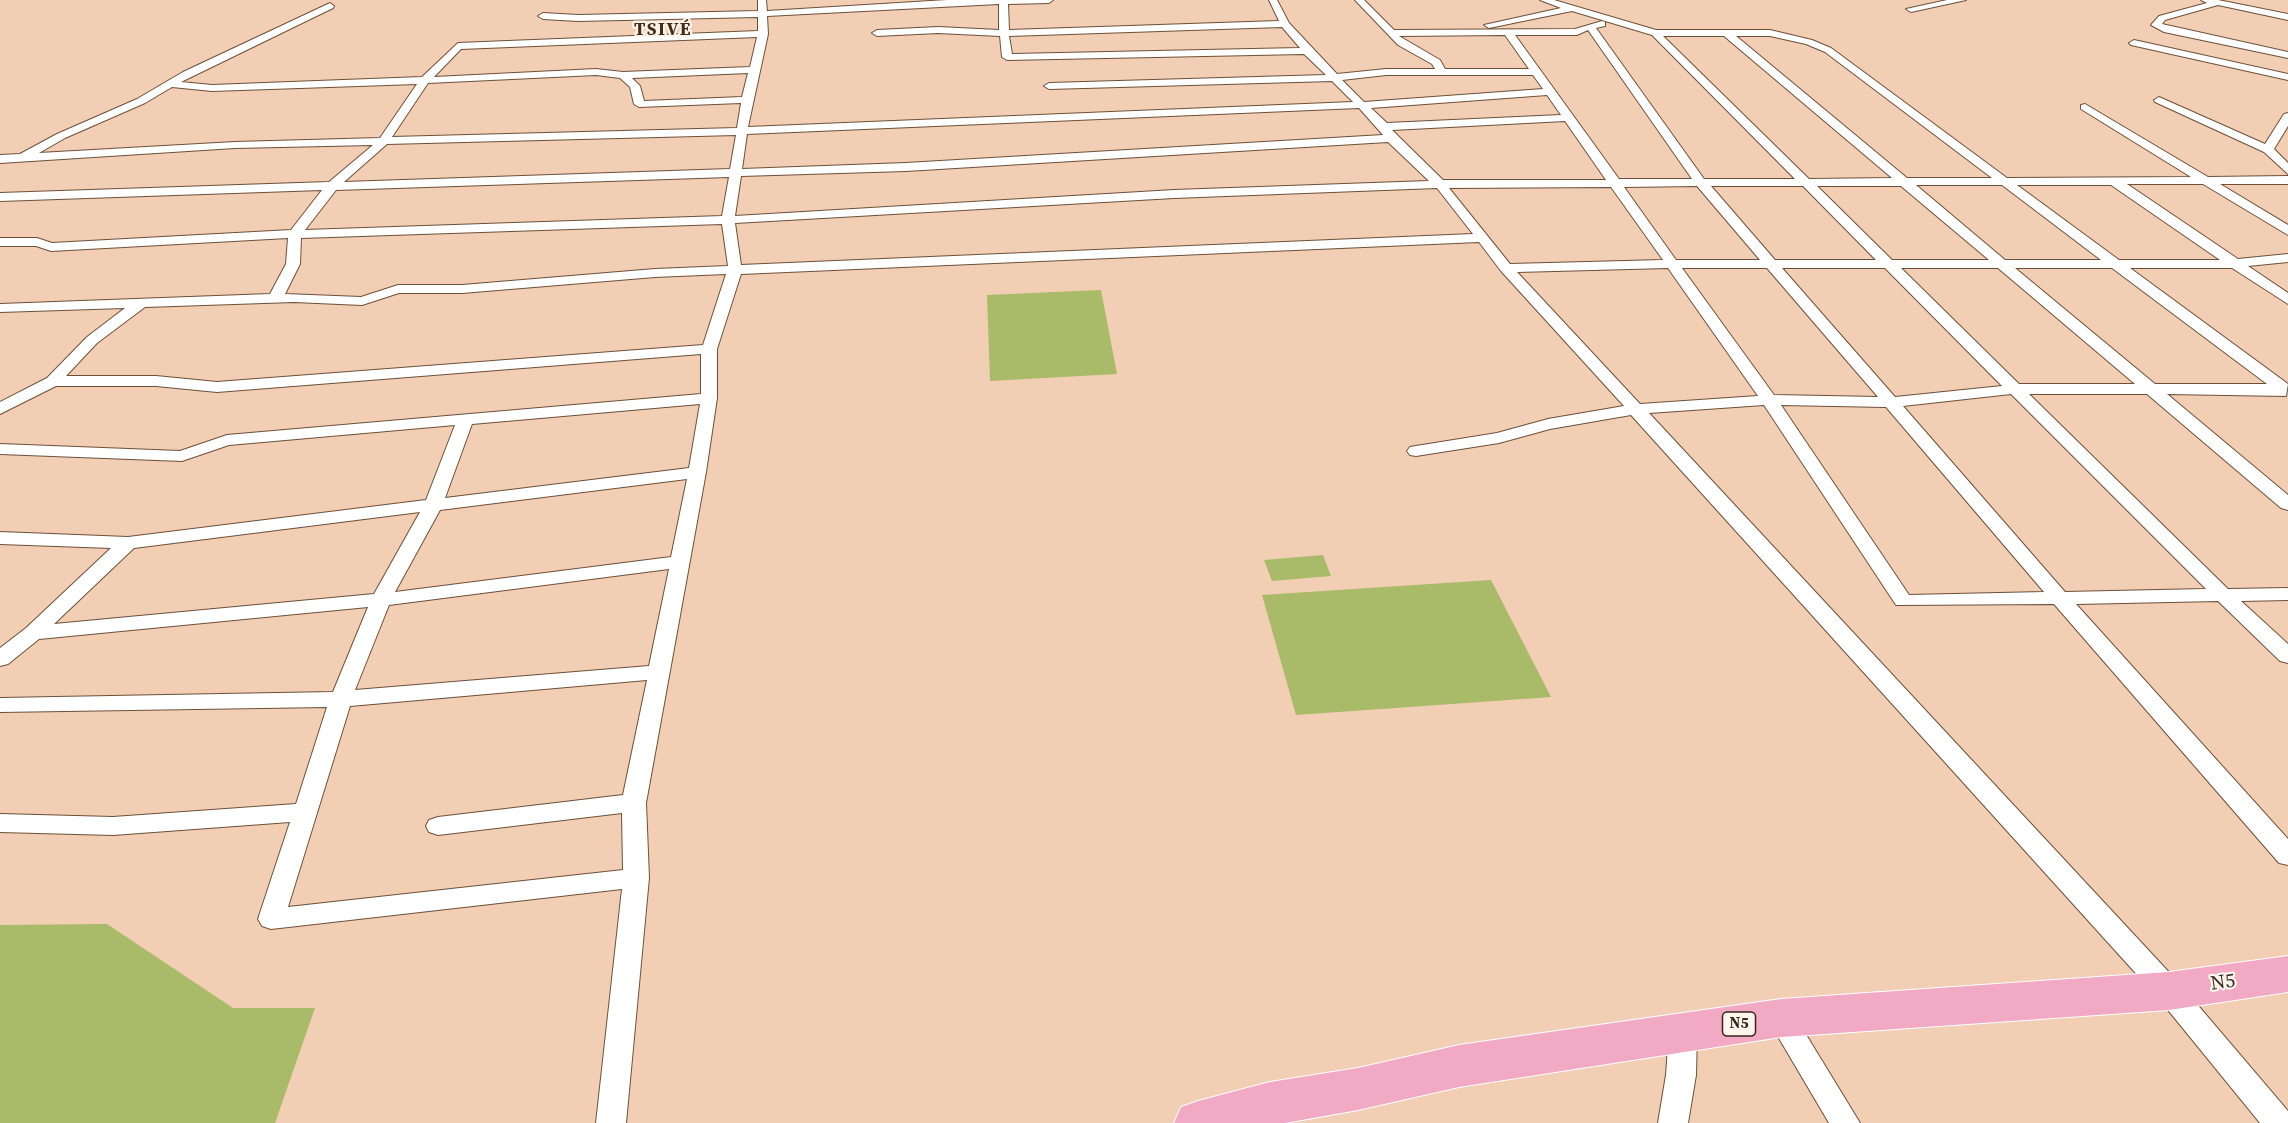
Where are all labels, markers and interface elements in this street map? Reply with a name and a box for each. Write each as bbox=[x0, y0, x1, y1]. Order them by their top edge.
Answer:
district label: TSIVÉ bbox=[634, 19, 692, 41]
street label: N5 bbox=[2209, 969, 2237, 997]
road number: N5 bbox=[1722, 1012, 1756, 1036]

